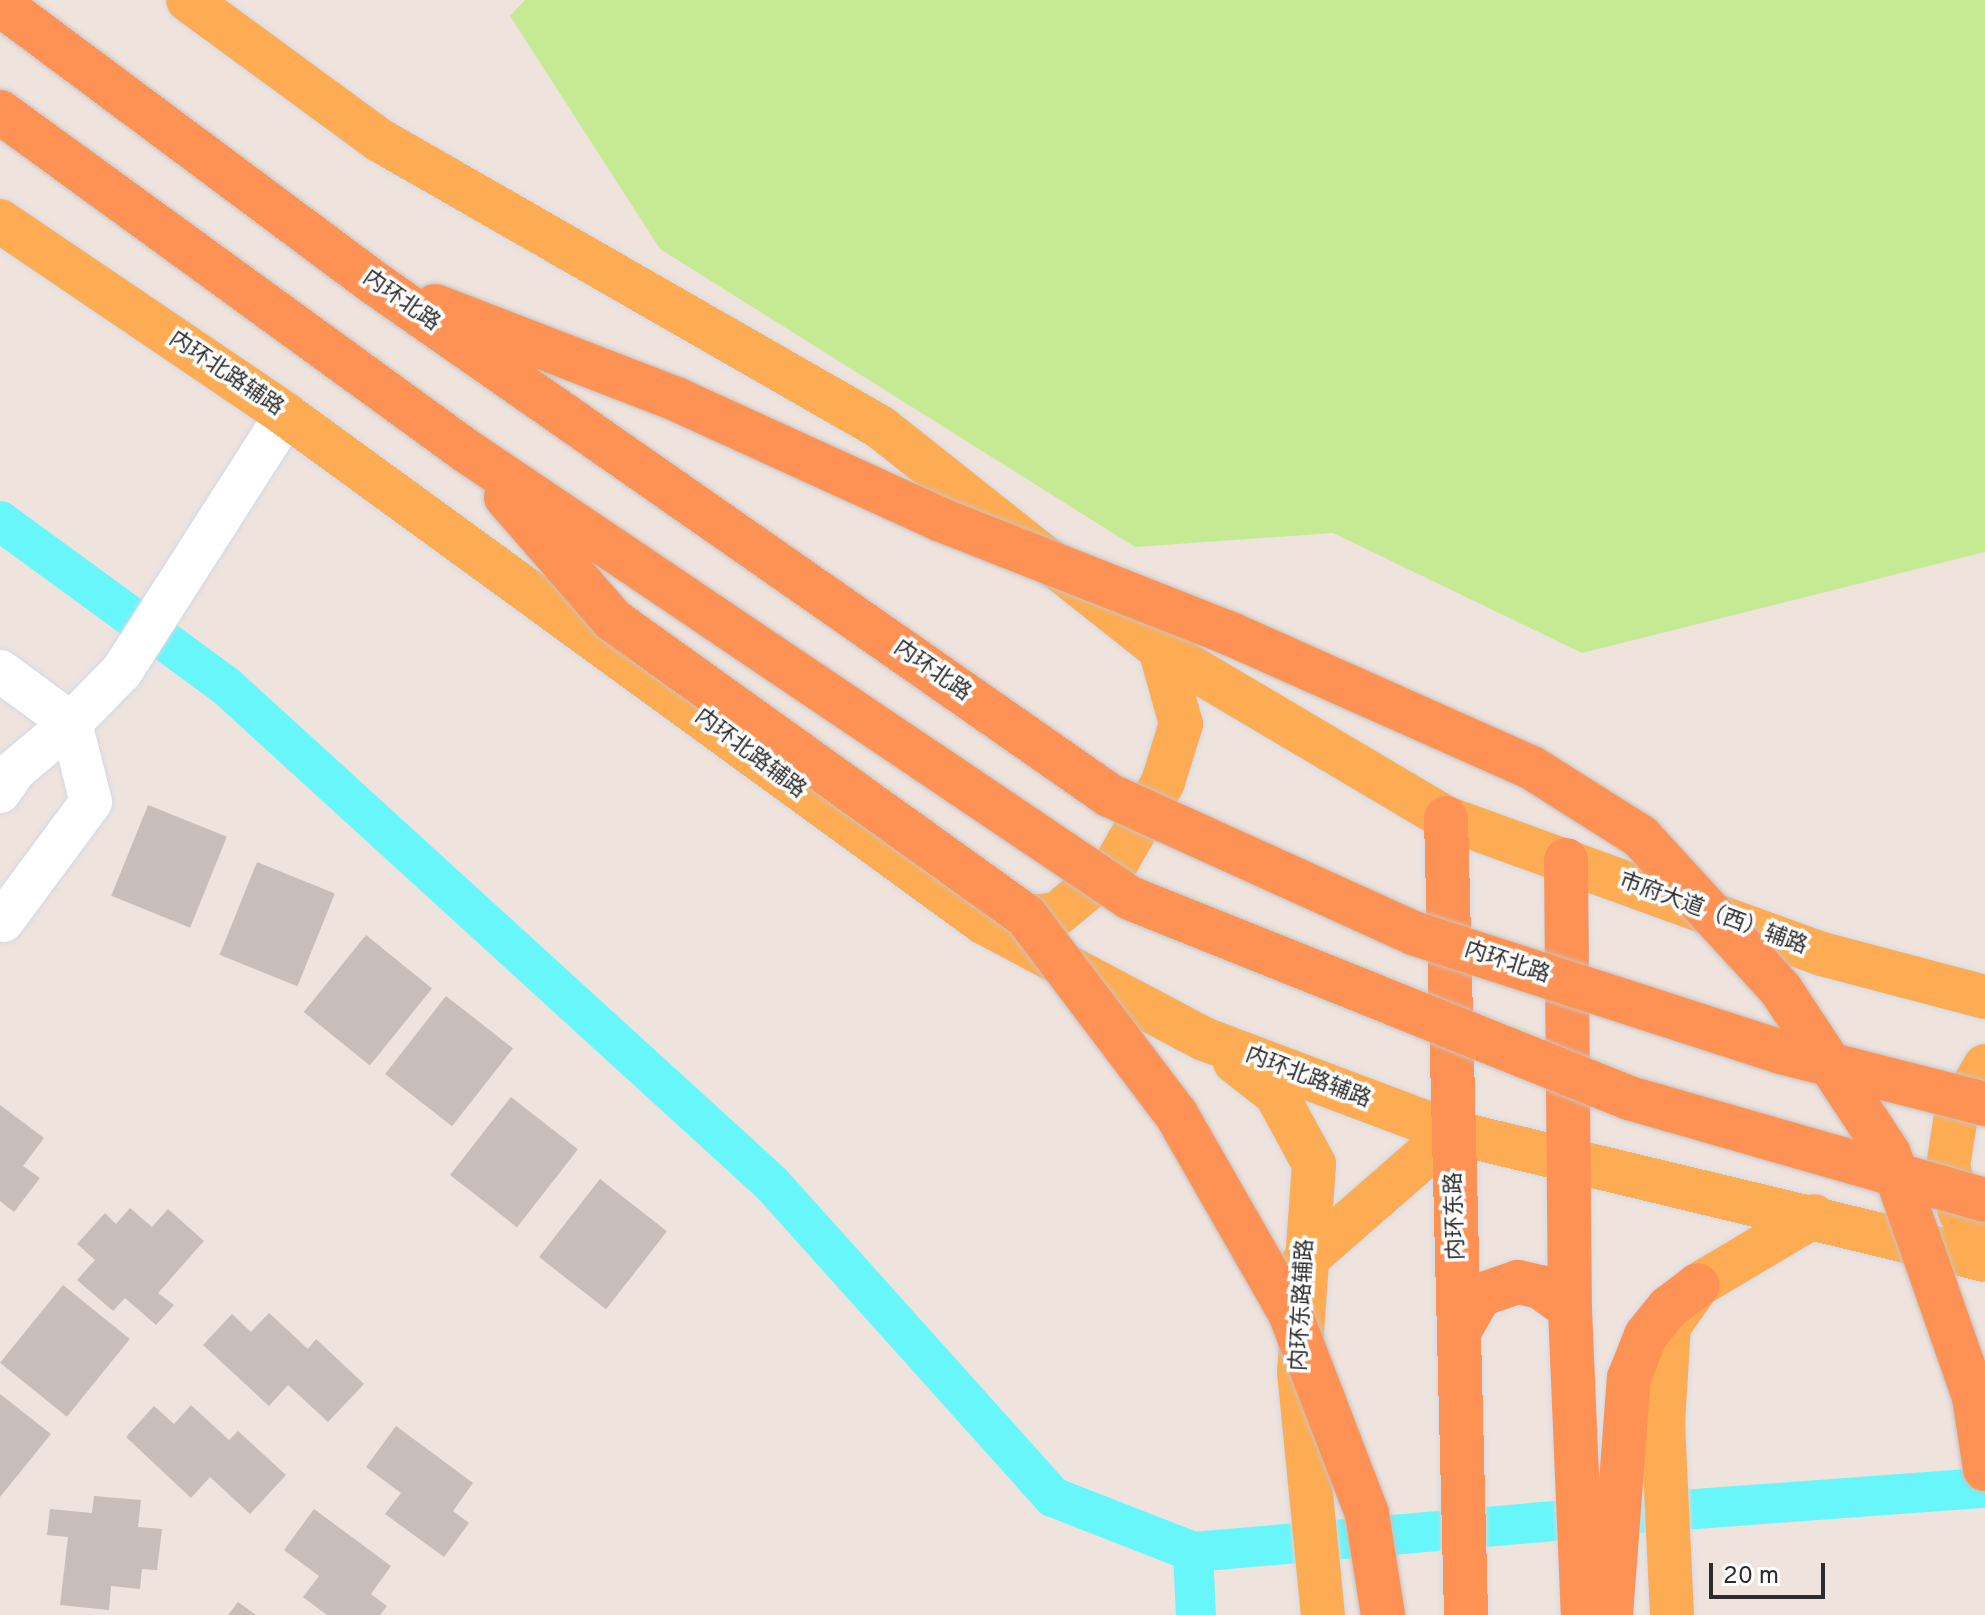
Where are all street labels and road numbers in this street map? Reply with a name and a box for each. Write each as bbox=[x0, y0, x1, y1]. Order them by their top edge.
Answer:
street label: 内环北路 bbox=[357, 265, 445, 337]
street label: 内环北路辅路 bbox=[164, 326, 288, 422]
street label: 内环北路 bbox=[888, 635, 976, 707]
street label: 内环北路辅路 bbox=[689, 704, 811, 804]
street label: 市府大道（西）辅路 bbox=[1615, 868, 1811, 960]
street label: 内环北路 bbox=[1461, 937, 1553, 989]
street label: 内环北路辅路 bbox=[1242, 1042, 1374, 1114]
street label: 内环东路 bbox=[1441, 1172, 1471, 1260]
street label: 内环东路辅路 bbox=[1286, 1238, 1320, 1372]

